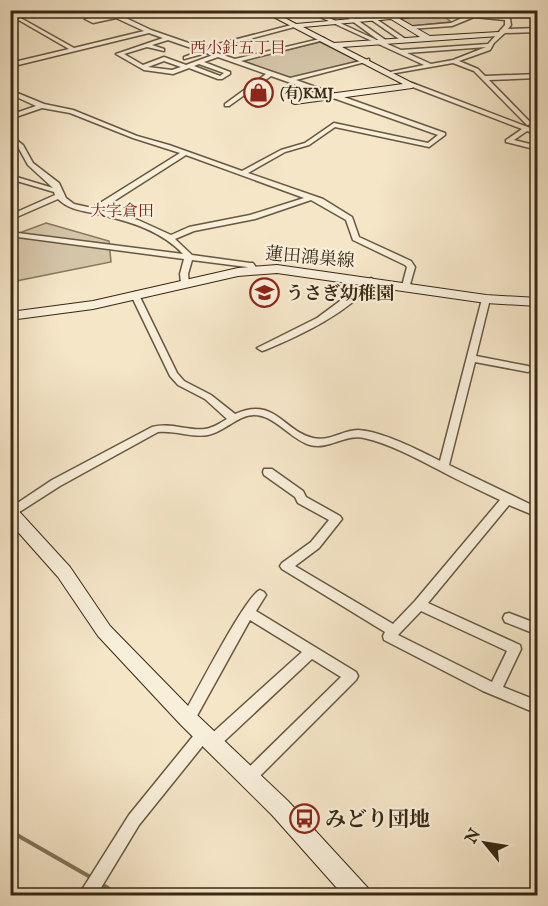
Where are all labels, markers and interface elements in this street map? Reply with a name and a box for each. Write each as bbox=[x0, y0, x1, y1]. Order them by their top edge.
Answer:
district label: 西小針五丁目 bbox=[190, 39, 286, 59]
shop icon: (有)KMJ bbox=[243, 77, 275, 109]
place label: (有)KMJ bbox=[280, 84, 335, 103]
district label: 大字倉田 bbox=[90, 202, 154, 222]
street label: 蓮田鴻巣線 bbox=[264, 243, 356, 274]
school or university icon: うさぎ幼稚園 bbox=[249, 277, 281, 309]
place label: うさぎ幼稚園 bbox=[286, 283, 394, 306]
bus stop icon: みどり団地 bbox=[288, 803, 320, 835]
place label: みどり団地 bbox=[325, 807, 430, 834]
north arrow bbox=[455, 813, 515, 873]
text: N bbox=[461, 825, 486, 848]

